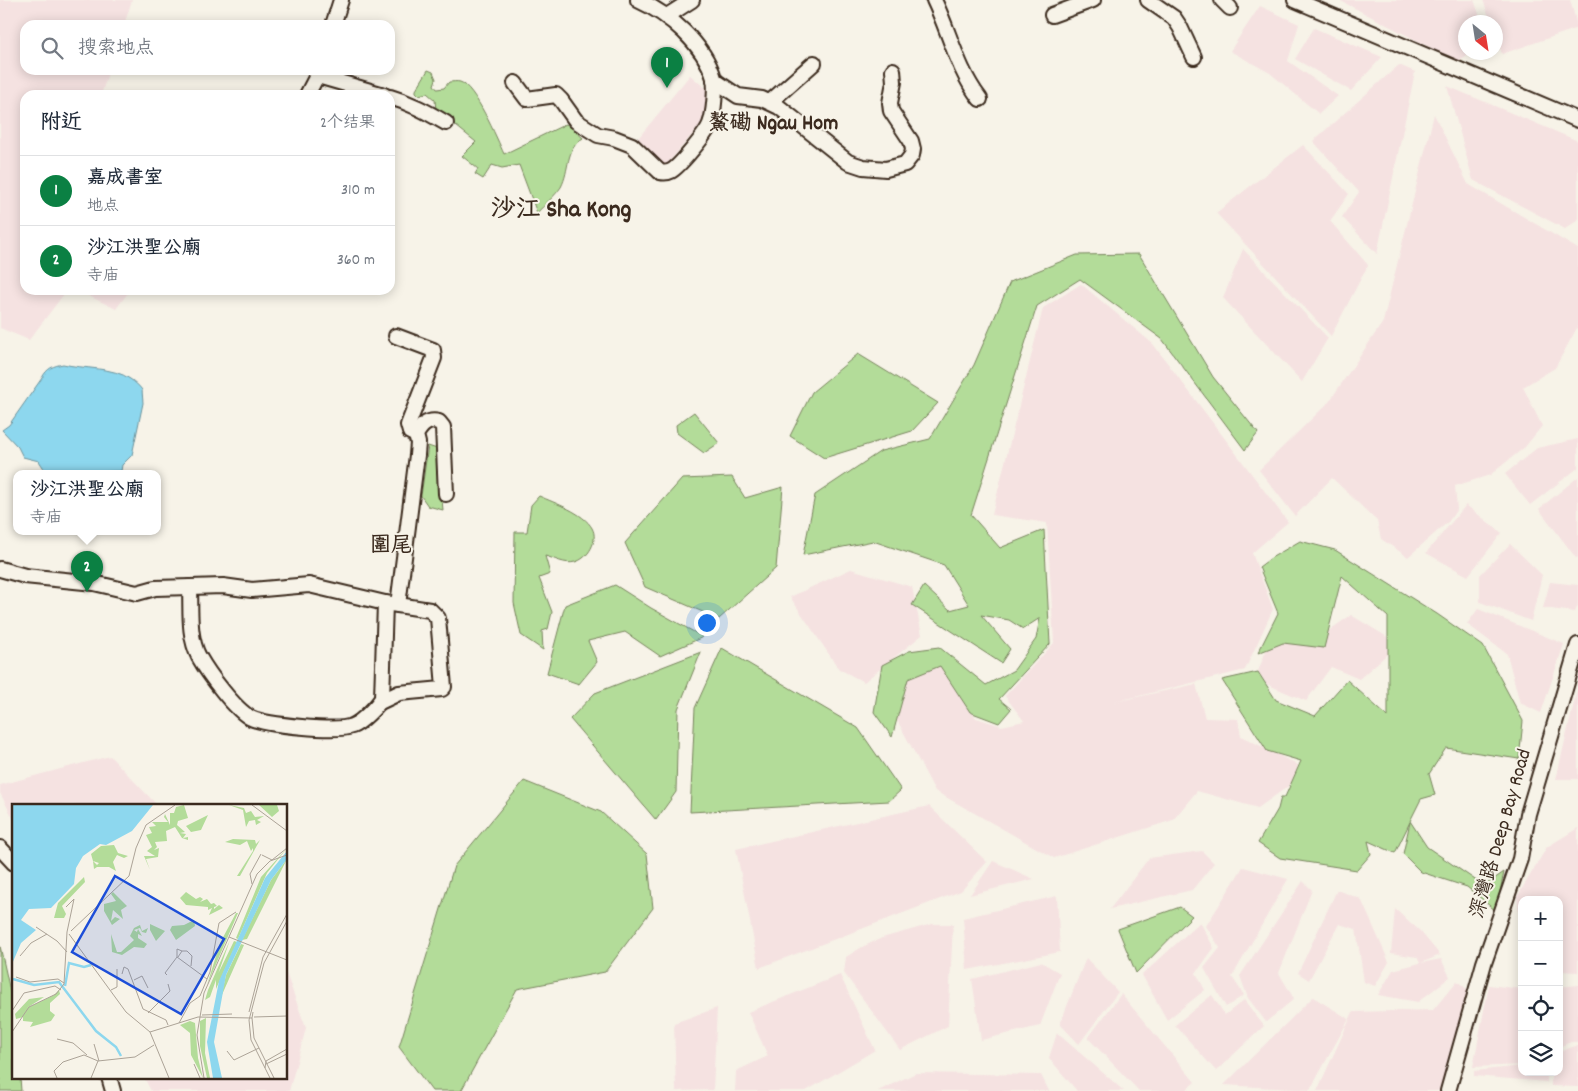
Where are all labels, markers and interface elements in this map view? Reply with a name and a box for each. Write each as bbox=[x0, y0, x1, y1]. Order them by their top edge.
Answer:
north arrow bbox=[1458, 15, 1503, 60]
search box bbox=[20, 20, 395, 75]
icon: search bbox=[38, 34, 66, 62]
text: 搜索地点 bbox=[78, 36, 154, 63]
pin: 1 bbox=[651, 47, 683, 88]
text: 附近 bbox=[40, 109, 82, 139]
district label: 鰲磡 Ngau Hom bbox=[708, 109, 838, 140]
text: 2个结果 bbox=[320, 112, 375, 135]
text: 嘉成書室 bbox=[87, 166, 163, 193]
text: 1 bbox=[54, 179, 58, 202]
text: 310 m bbox=[341, 179, 375, 202]
district label: 沙江 Sha Kong bbox=[491, 193, 631, 229]
text: 地点 bbox=[87, 195, 119, 218]
text: 沙江洪聖公廟 bbox=[87, 236, 201, 263]
text: 2 bbox=[53, 249, 60, 272]
text: 360 m bbox=[337, 249, 375, 272]
text: 寺庙 bbox=[87, 265, 119, 288]
popup bbox=[13, 470, 161, 535]
text: 沙江洪聖公廟 bbox=[30, 478, 144, 505]
text: 寺庙 bbox=[30, 507, 62, 530]
district label: 圍尾 bbox=[370, 532, 412, 562]
pin: 2 bbox=[71, 551, 103, 592]
your location bbox=[694, 610, 720, 636]
street label: 深灣路 Deep Bay Road bbox=[1464, 746, 1540, 922]
inset map bbox=[12, 804, 288, 1078]
map controls bbox=[1518, 896, 1563, 1076]
button: + bbox=[1518, 896, 1563, 941]
button: − bbox=[1518, 941, 1563, 986]
button: locate bbox=[1518, 986, 1563, 1031]
button: layers bbox=[1518, 1031, 1563, 1076]

